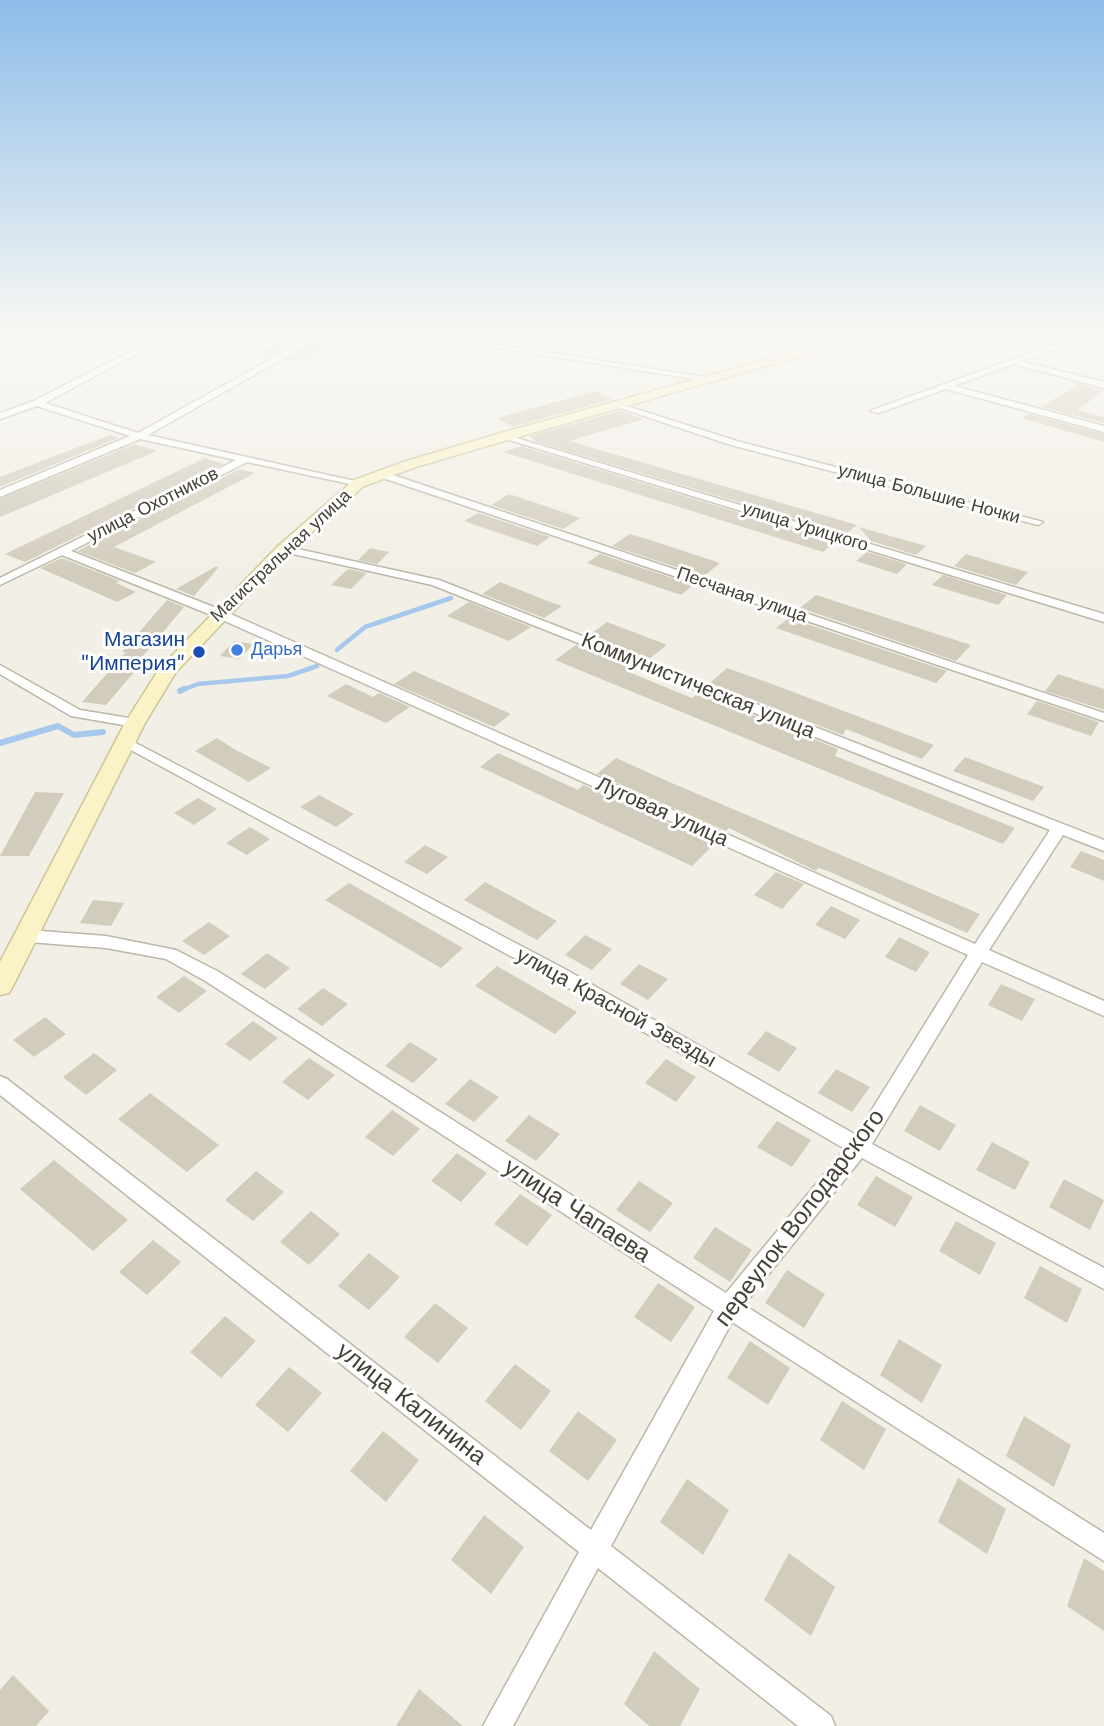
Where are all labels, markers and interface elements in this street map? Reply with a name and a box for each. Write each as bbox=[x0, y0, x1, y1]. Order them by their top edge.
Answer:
street label: улица Большие Ночки bbox=[836, 459, 1022, 529]
street label: улица Охотников bbox=[84, 463, 222, 547]
street label: Магистральная улица bbox=[206, 485, 356, 627]
street label: улица Урицкого bbox=[739, 498, 871, 556]
street label: Песчаная улица bbox=[674, 563, 810, 627]
place label: Магазин "Империя" bbox=[81, 627, 185, 677]
street label: Коммунистическая улица bbox=[578, 628, 818, 744]
place label: Дарья bbox=[251, 639, 302, 661]
marker: Дарья bbox=[229, 642, 245, 658]
marker: Магазин "Империя" bbox=[191, 644, 207, 660]
street label: Луговая улица bbox=[592, 772, 732, 852]
street label: улица Красной Звезды bbox=[512, 943, 720, 1073]
street label: переулок Володарского bbox=[709, 1104, 891, 1332]
street label: улица Чапаева bbox=[498, 1153, 656, 1269]
street label: улица Калинина bbox=[330, 1337, 492, 1471]

